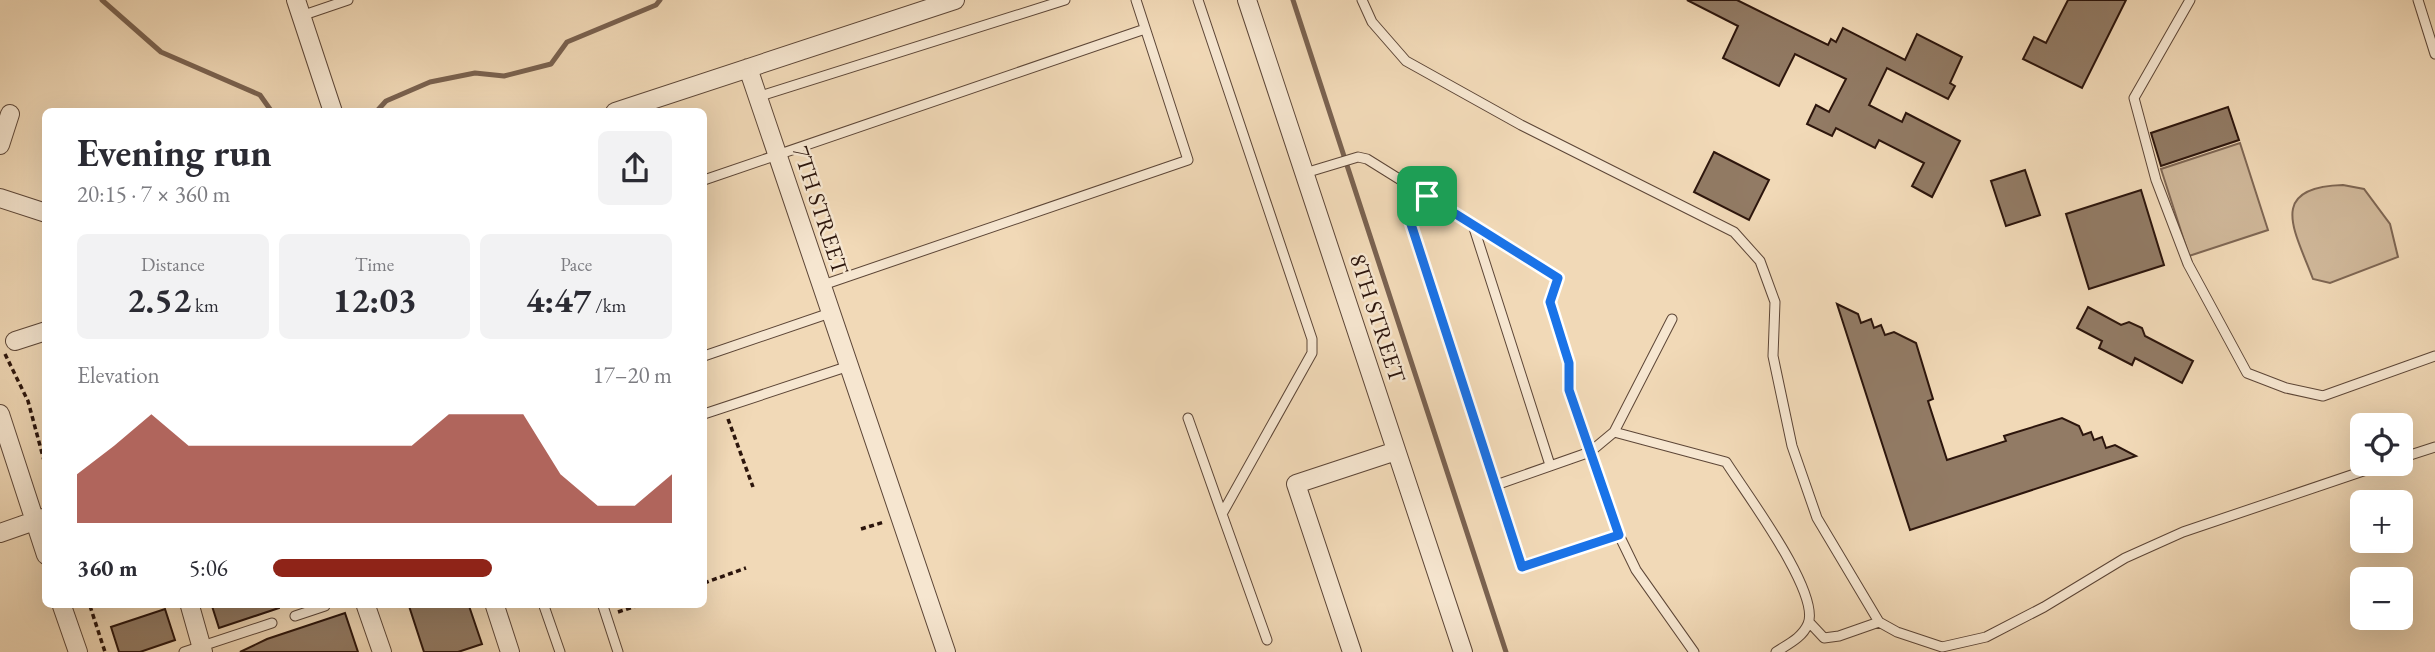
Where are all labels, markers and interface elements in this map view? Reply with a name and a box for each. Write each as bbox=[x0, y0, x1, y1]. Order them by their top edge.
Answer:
text: Evening run bbox=[77, 128, 272, 177]
button: share bbox=[598, 131, 672, 205]
street label: 7TH STREET bbox=[786, 142, 856, 279]
pin bbox=[1397, 166, 1457, 226]
icon: arrive bbox=[1408, 177, 1446, 215]
text: 20:15 · 7 × 360 m bbox=[77, 179, 230, 209]
street label: 8TH STREET bbox=[1343, 250, 1413, 387]
text: Distance bbox=[141, 252, 205, 277]
text: Time bbox=[355, 252, 394, 277]
text: Pace bbox=[560, 252, 592, 277]
text: 2.52 bbox=[127, 277, 191, 322]
text: 12:03 bbox=[333, 277, 416, 322]
text: 4:47 bbox=[526, 277, 591, 322]
text: km bbox=[191, 293, 219, 318]
text: /km bbox=[591, 293, 626, 318]
text: Elevation bbox=[77, 360, 160, 390]
text: 17–20 m bbox=[593, 360, 672, 390]
map controls bbox=[2350, 413, 2413, 630]
button: locate bbox=[2350, 413, 2413, 476]
button: + bbox=[2350, 490, 2413, 553]
text: 360 m bbox=[77, 553, 138, 583]
text: 5:06 bbox=[189, 553, 228, 583]
button: − bbox=[2350, 567, 2413, 630]

